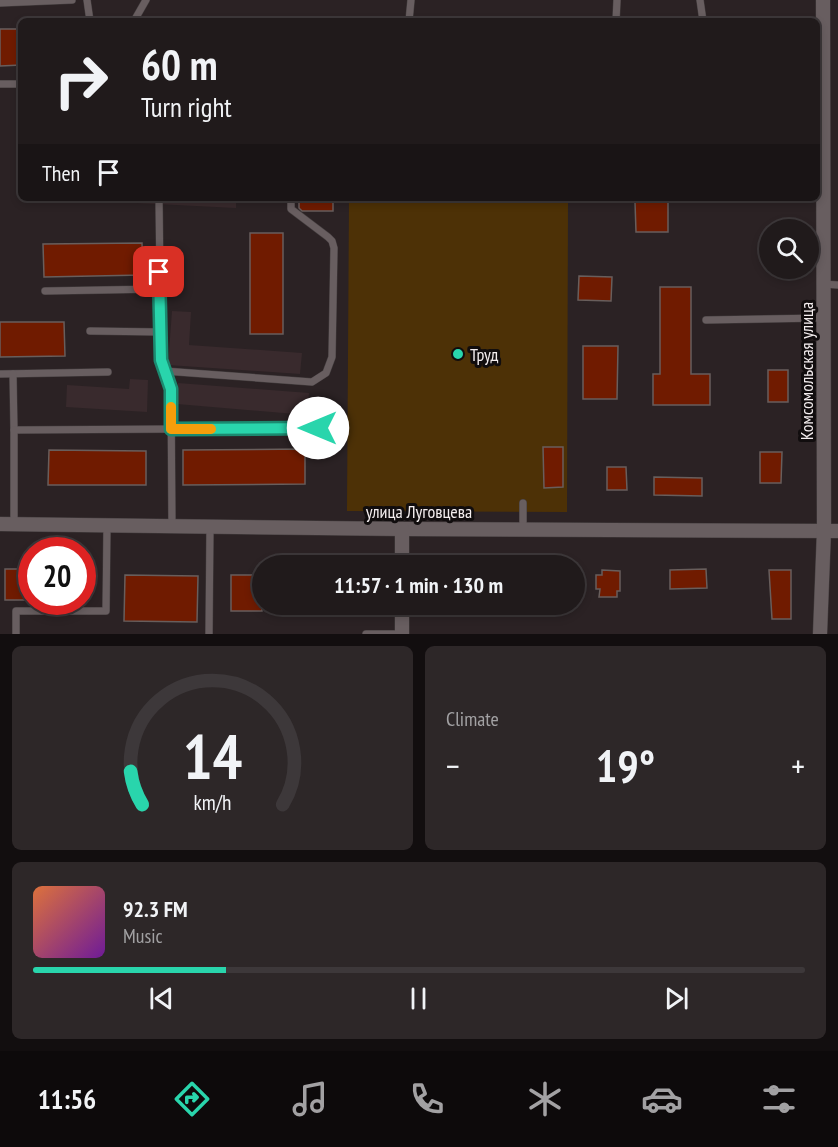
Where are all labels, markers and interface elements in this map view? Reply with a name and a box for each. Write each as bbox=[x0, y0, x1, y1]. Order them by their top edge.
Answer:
text: 60 m bbox=[141, 37, 218, 92]
icon: right bbox=[42, 42, 120, 120]
text: Turn right bbox=[141, 90, 232, 124]
icon: arrive bbox=[92, 156, 125, 189]
text: Then bbox=[42, 159, 80, 187]
map controls bbox=[759, 219, 819, 279]
button: search bbox=[759, 219, 819, 279]
pin bbox=[133, 246, 184, 297]
icon: arrive bbox=[142, 255, 175, 288]
street label: Комсомольская улица bbox=[795, 302, 818, 440]
place label: Труд bbox=[470, 343, 499, 366]
marker: Труд bbox=[451, 347, 465, 361]
position arrow bbox=[286, 396, 350, 460]
street label: улица Луговцева bbox=[366, 500, 472, 523]
speed limit sign: 20 bbox=[18, 537, 96, 615]
text: 11:57 · 1 min · 130 m bbox=[334, 571, 503, 599]
text: Climate bbox=[446, 706, 499, 732]
text: 14 bbox=[183, 715, 242, 796]
text: 19° bbox=[596, 736, 655, 794]
text: − bbox=[446, 744, 460, 787]
text: + bbox=[791, 744, 805, 787]
text: km/h bbox=[193, 788, 232, 816]
text: 92.3 FM bbox=[123, 895, 188, 923]
text: Music bbox=[123, 923, 163, 949]
icon: previous bbox=[145, 982, 178, 1015]
icon: pause bbox=[402, 982, 435, 1015]
icon: next bbox=[660, 982, 693, 1015]
icon: directions bbox=[171, 1078, 213, 1120]
icon: music bbox=[289, 1078, 331, 1120]
icon: phone bbox=[406, 1078, 448, 1120]
icon: climate bbox=[524, 1078, 566, 1120]
icon: car bbox=[641, 1078, 683, 1120]
icon: filters bbox=[758, 1078, 800, 1120]
text: 11:56 bbox=[38, 1082, 96, 1116]

